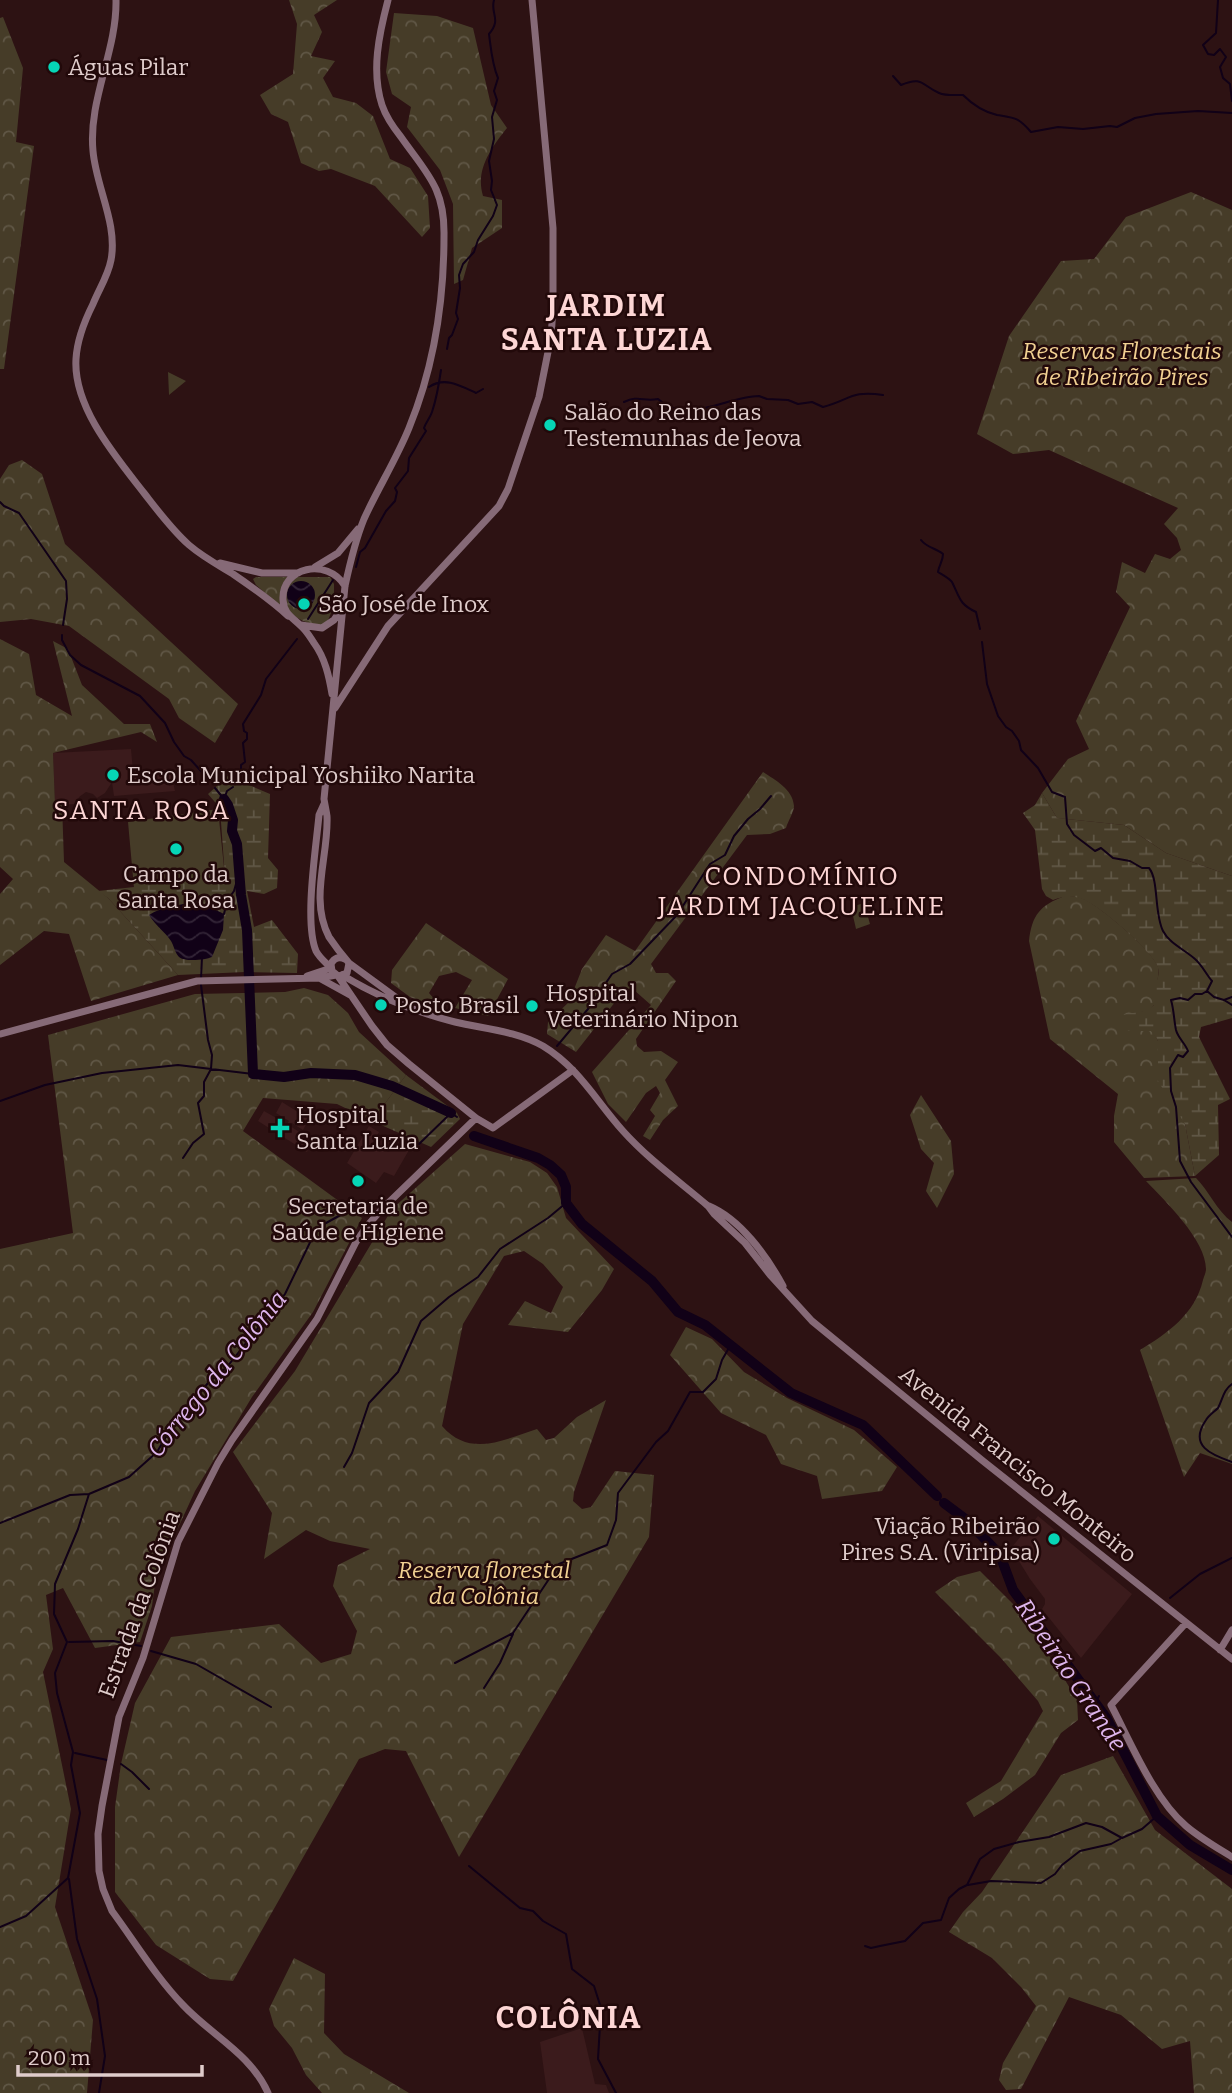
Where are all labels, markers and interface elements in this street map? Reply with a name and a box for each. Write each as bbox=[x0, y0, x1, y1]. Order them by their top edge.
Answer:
place label: Águas Pilar bbox=[68, 53, 188, 81]
marker: Águas Pilar bbox=[46, 59, 62, 75]
district label: JARDIM SANTA LUZIA bbox=[501, 288, 713, 358]
park label: Reservas Florestais de Ribeirão Pires bbox=[1022, 337, 1222, 391]
place label: Salão do Reino das Testemunhas de Jeova bbox=[564, 398, 802, 452]
marker: Salão do Reino das Testemunhas de Jeova bbox=[542, 417, 558, 433]
place label: São José de Inox bbox=[318, 590, 489, 618]
marker: São José de Inox bbox=[296, 596, 312, 612]
place label: Escola Municipal Yoshiiko Narita bbox=[127, 761, 476, 789]
marker: Escola Municipal Yoshiiko Narita bbox=[105, 767, 121, 783]
district label: SANTA ROSA bbox=[53, 795, 231, 826]
marker: Campo da Santa Rosa bbox=[168, 841, 184, 857]
place label: Campo da Santa Rosa bbox=[117, 860, 235, 914]
district label: CONDOMÍNIO JARDIM JACQUELINE bbox=[657, 861, 946, 922]
place label: Hospital Veterinário Nipon bbox=[546, 979, 739, 1033]
place label: Posto Brasil bbox=[395, 991, 520, 1019]
marker: Posto Brasil bbox=[373, 997, 389, 1013]
marker: Hospital Veterinário Nipon bbox=[524, 998, 540, 1014]
place label: Hospital Santa Luzia bbox=[296, 1101, 419, 1155]
marker: Hospital Santa Luzia bbox=[270, 1118, 290, 1138]
marker: Secretaria de Saúde e Higiene bbox=[350, 1173, 366, 1189]
place label: Secretaria de Saúde e Higiene bbox=[272, 1192, 444, 1246]
water label: Córrego da Colônia bbox=[141, 1285, 293, 1463]
street label: Avenida Francisco Monteiro bbox=[894, 1360, 1142, 1568]
street label: Estrada da Colônia bbox=[92, 1506, 186, 1701]
place label: Viação Ribeirão Pires S.A. (Viripisa) bbox=[841, 1512, 1040, 1566]
marker: Viação Ribeirão Pires S.A. (Viripisa) bbox=[1046, 1531, 1062, 1547]
park label: Reserva florestal da Colônia bbox=[398, 1556, 570, 1610]
water label: Ribeirão Grande bbox=[1010, 1594, 1132, 1756]
district label: COLÔNIA bbox=[496, 1998, 642, 2036]
scale bar bbox=[18, 2034, 201, 2078]
text: 200 m bbox=[28, 2045, 91, 2071]

